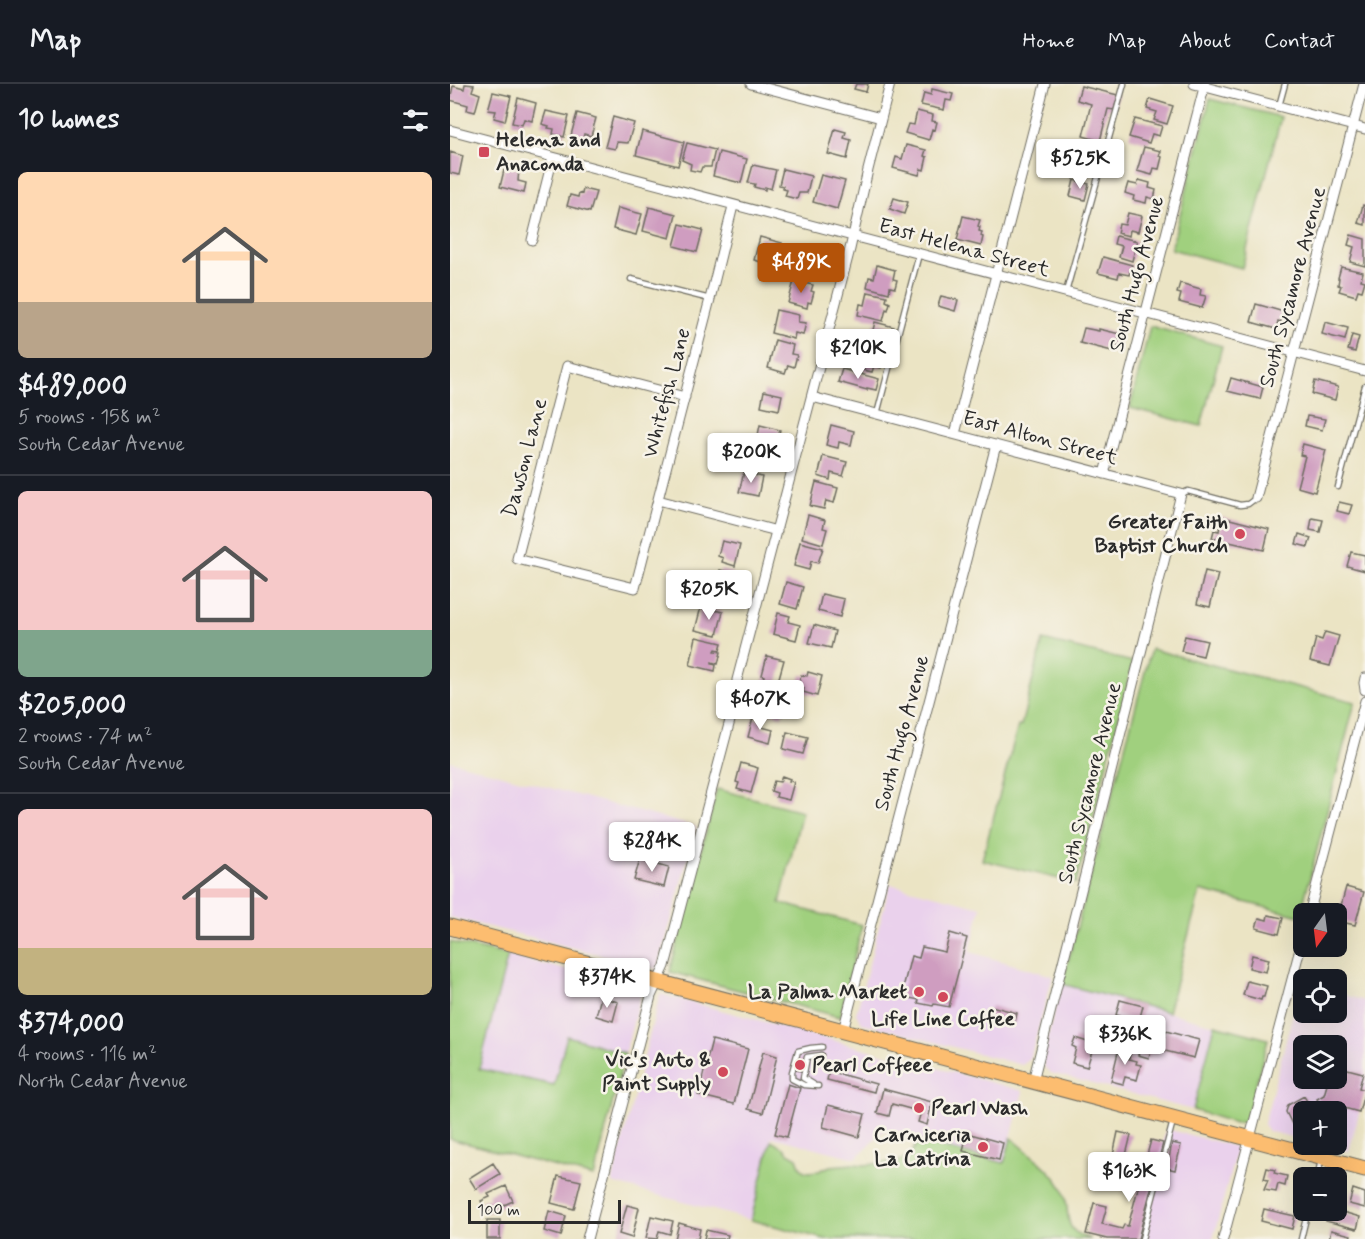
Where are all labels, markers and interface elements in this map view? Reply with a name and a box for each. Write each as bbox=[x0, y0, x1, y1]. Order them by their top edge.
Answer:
text: Map bbox=[30, 23, 81, 60]
text: Home bbox=[1023, 27, 1075, 55]
text: Map bbox=[1108, 27, 1146, 55]
text: About bbox=[1179, 27, 1231, 55]
text: Contact bbox=[1264, 27, 1335, 55]
text: 10 homes bbox=[18, 103, 119, 137]
icon: filters bbox=[399, 104, 432, 137]
place label: Helena and Anaconda bbox=[496, 126, 601, 178]
pin: $525K bbox=[1038, 139, 1122, 190]
marker: Helena and Anaconda bbox=[477, 145, 491, 159]
text: $525K bbox=[1050, 145, 1110, 172]
street label: South Sycamore Avenue bbox=[1253, 184, 1333, 390]
street label: South Hugo Avenue bbox=[1103, 193, 1173, 356]
icon: home bbox=[171, 211, 279, 319]
street label: East Helena Street bbox=[875, 212, 1053, 284]
pin: $489K bbox=[759, 243, 843, 294]
text: $489K bbox=[772, 249, 831, 276]
street label: Whitefish Lane bbox=[636, 325, 698, 461]
pin: $210K bbox=[816, 329, 900, 380]
text: $210K bbox=[830, 335, 886, 362]
text: $489,000 bbox=[18, 370, 127, 404]
street label: Dawson Lane bbox=[496, 395, 554, 521]
text: 5 rooms · 158 m² bbox=[18, 404, 161, 431]
street label: East Alton Street bbox=[959, 404, 1121, 472]
text: South Cedar Avenue bbox=[18, 431, 185, 458]
pin: $200K bbox=[709, 433, 793, 484]
text: $200K bbox=[721, 439, 781, 466]
place label: Greater Faith Baptist Church bbox=[1095, 508, 1228, 560]
marker: Greater Faith Baptist Church bbox=[1233, 527, 1247, 541]
icon: home bbox=[171, 530, 279, 638]
pin: $205K bbox=[667, 570, 751, 621]
text: $205K bbox=[680, 576, 738, 603]
street label: South Hugo Avenue bbox=[868, 652, 938, 815]
street label: South Sycamore Avenue bbox=[1051, 679, 1129, 887]
pin: $407K bbox=[718, 680, 802, 731]
text: $407K bbox=[730, 686, 790, 713]
text: $205,000 bbox=[18, 689, 126, 723]
text: 2 rooms · 74 m² bbox=[18, 723, 152, 750]
text: South Cedar Avenue bbox=[18, 750, 185, 777]
pin: $284K bbox=[610, 822, 694, 873]
text: $284K bbox=[623, 828, 681, 855]
icon: home bbox=[171, 848, 279, 956]
north arrow bbox=[1293, 903, 1347, 957]
map controls bbox=[1293, 903, 1347, 1221]
pin: $374K bbox=[565, 958, 649, 1009]
text: $374K bbox=[579, 964, 635, 991]
button: locate bbox=[1293, 969, 1347, 1023]
place label: La Palma Market bbox=[748, 978, 907, 1006]
marker: La Palma Market bbox=[912, 985, 926, 999]
marker: Life Line Coffee bbox=[936, 990, 950, 1004]
place label: Life Line Coffee bbox=[871, 1005, 1015, 1033]
text: $374,000 bbox=[18, 1007, 124, 1041]
pin: $336K bbox=[1083, 1015, 1167, 1066]
text: $336K bbox=[1099, 1021, 1151, 1048]
button: layers bbox=[1293, 1035, 1347, 1089]
text: 4 rooms · 116 m² bbox=[18, 1041, 157, 1068]
place label: Vic's Auto & Paint Supply bbox=[602, 1046, 711, 1098]
place label: Pearl Coffeee bbox=[812, 1051, 933, 1079]
marker: Pearl Coffeee bbox=[793, 1058, 807, 1072]
marker: Vic's Auto & Paint Supply bbox=[716, 1065, 730, 1079]
text: North Cedar Avenue bbox=[18, 1068, 188, 1095]
place label: Pearl Wash bbox=[931, 1094, 1029, 1122]
marker: Pearl Wash bbox=[912, 1101, 926, 1115]
button: + bbox=[1293, 1101, 1347, 1155]
place label: Carniceria La Catrina bbox=[874, 1121, 971, 1173]
marker: Carniceria La Catrina bbox=[976, 1140, 990, 1154]
pin: $163K bbox=[1087, 1152, 1171, 1203]
text: $163K bbox=[1102, 1158, 1156, 1185]
button: − bbox=[1293, 1167, 1347, 1221]
scale bar bbox=[468, 1197, 621, 1224]
text: 100 m bbox=[477, 1200, 520, 1221]

